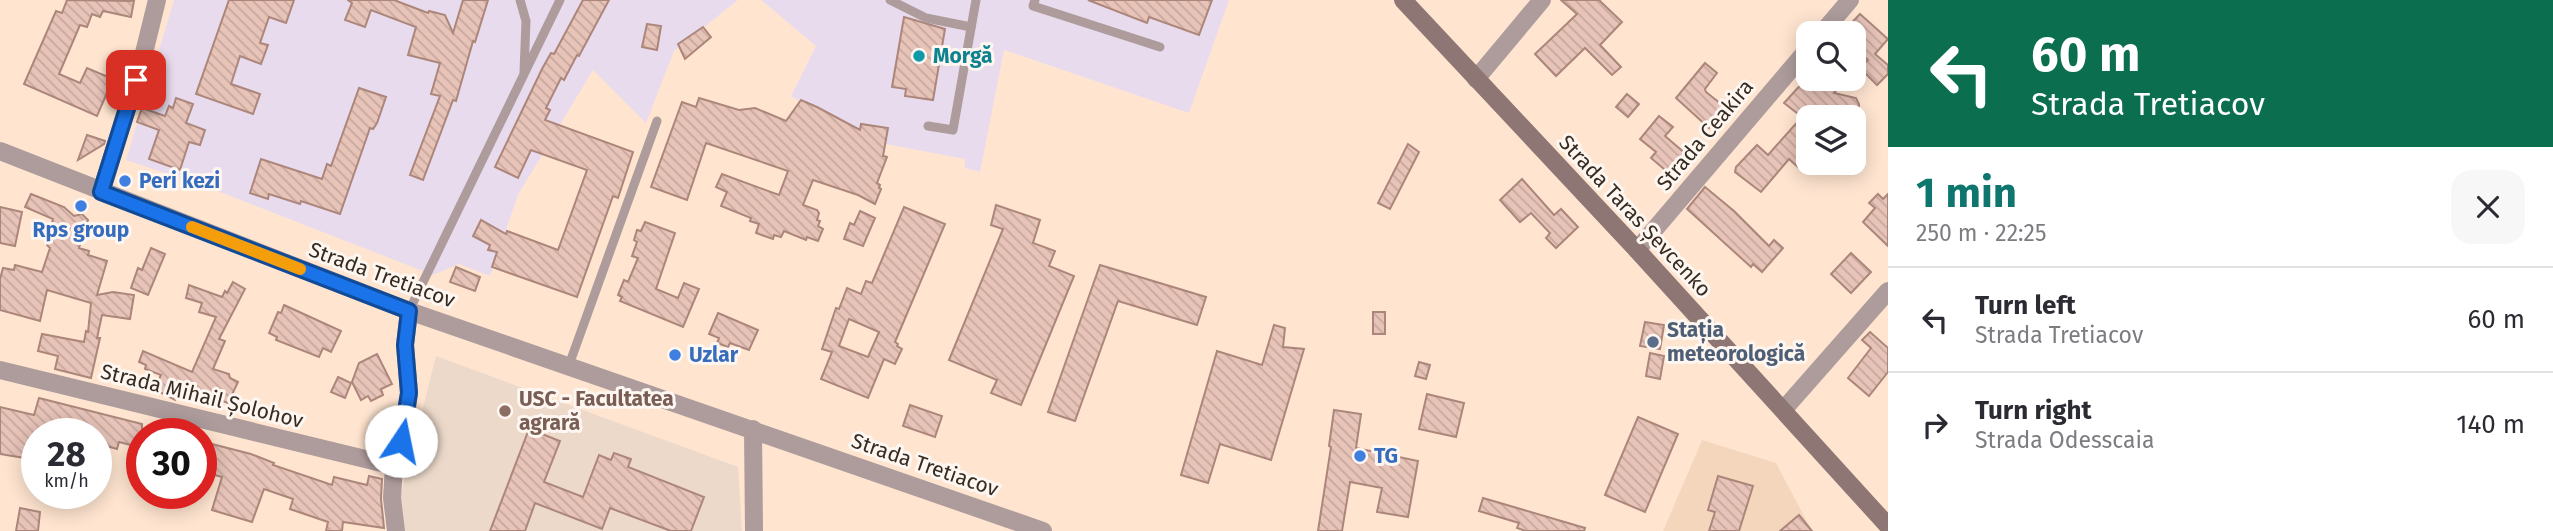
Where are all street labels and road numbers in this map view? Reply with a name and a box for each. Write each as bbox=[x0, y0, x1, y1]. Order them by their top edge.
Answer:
street label: Strada Ceakira bbox=[1651, 74, 1759, 196]
street label: Strada Taras Șevcenko bbox=[1553, 130, 1717, 302]
street label: Strada Tretiacov bbox=[305, 237, 459, 314]
street label: Strada Mihail Șolohov bbox=[98, 358, 307, 434]
street label: Strada Tretiacov bbox=[848, 428, 1002, 503]

